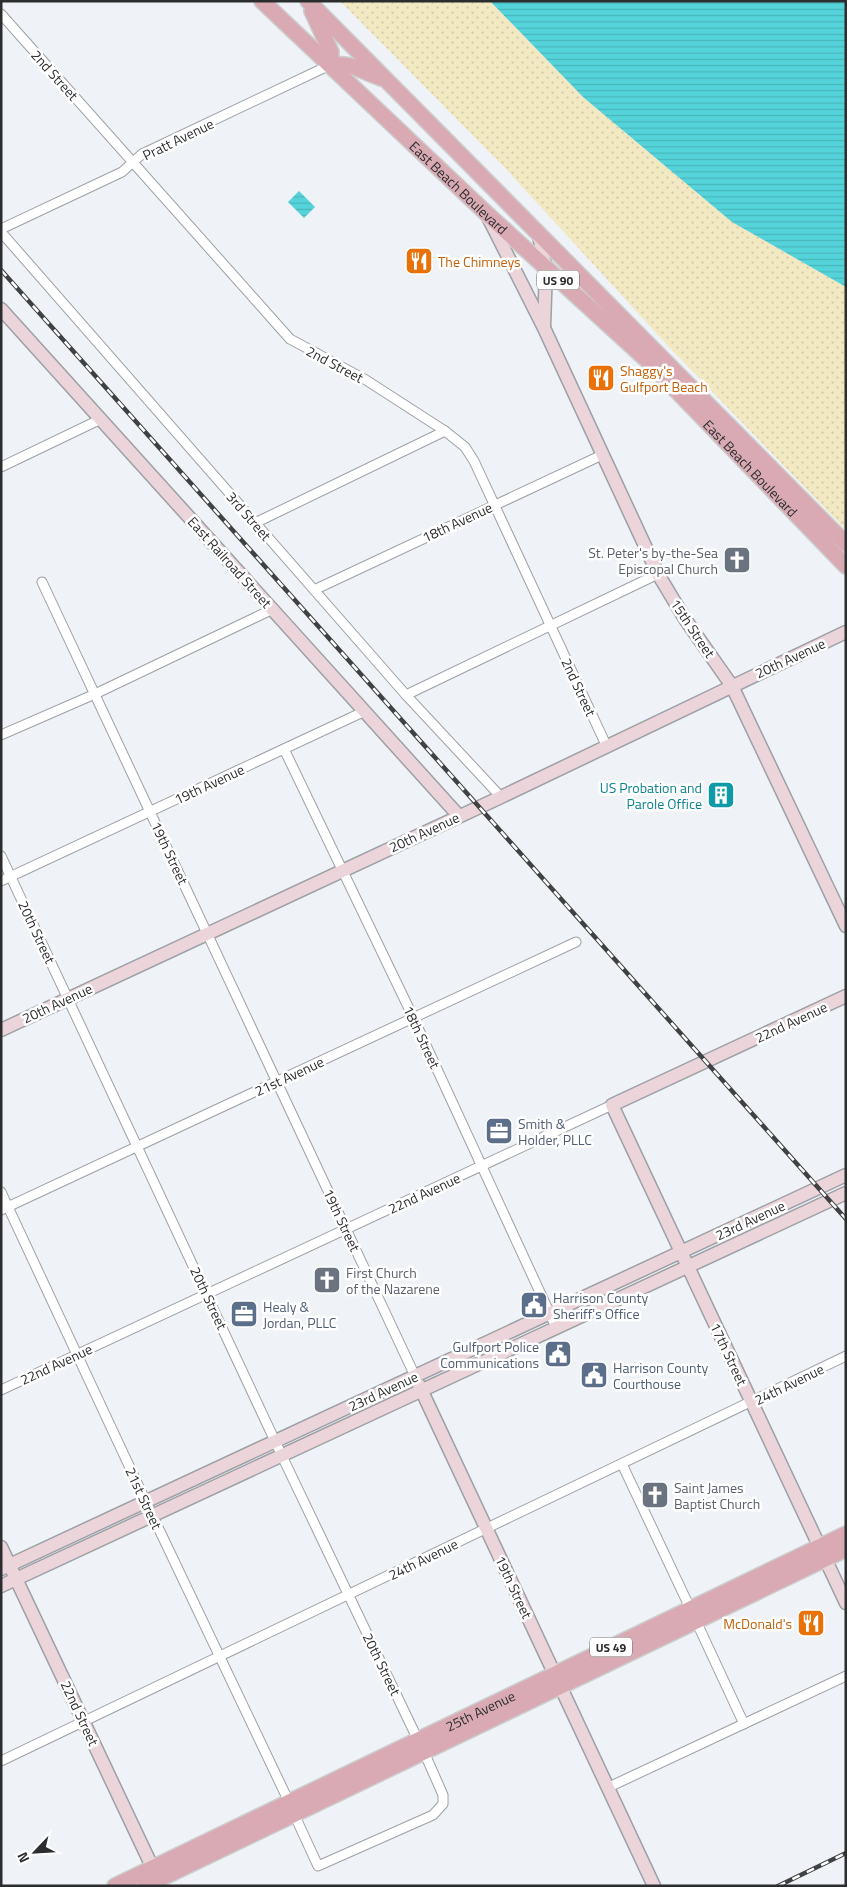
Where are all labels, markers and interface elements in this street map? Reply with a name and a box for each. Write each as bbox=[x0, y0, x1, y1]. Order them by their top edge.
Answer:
street label: 2nd Street bbox=[26, 45, 84, 105]
street label: Pratt Avenue bbox=[139, 113, 217, 165]
street label: East Beach Boulevard bbox=[405, 136, 513, 239]
restaurant icon: The Chimneys bbox=[404, 246, 434, 276]
place label: The Chimneys bbox=[438, 251, 521, 272]
road number: US 90 bbox=[537, 270, 579, 290]
street label: 2nd Street bbox=[303, 340, 367, 388]
place label: Shaggy's Gulfport Beach bbox=[620, 360, 708, 397]
restaurant icon: Shaggy's Gulfport Beach bbox=[586, 363, 616, 393]
street label: East Beach Boulevard bbox=[699, 414, 803, 521]
street label: 3rd Street bbox=[222, 487, 276, 545]
street label: 18th Avenue bbox=[419, 497, 495, 547]
street label: East Railroad Street bbox=[183, 512, 277, 613]
place label: St. Peter's by-the-Sea Episcopal Church bbox=[588, 542, 718, 579]
church icon: St. Peter's by-the-Sea Episcopal Church bbox=[722, 545, 752, 575]
street label: 15th Street bbox=[665, 594, 721, 662]
street label: 20th Avenue bbox=[752, 633, 828, 683]
street label: 2nd Street bbox=[556, 654, 602, 720]
street label: 19th Avenue bbox=[171, 759, 247, 809]
place label: US Probation and Parole Office bbox=[600, 777, 702, 814]
building icon: US Probation and Parole Office bbox=[706, 780, 736, 810]
street label: 20th Avenue bbox=[386, 807, 462, 857]
street label: 19th Street bbox=[146, 818, 194, 888]
street label: 20th Street bbox=[13, 897, 61, 967]
street label: 20th Avenue bbox=[19, 978, 95, 1028]
street label: 22nd Avenue bbox=[751, 996, 831, 1048]
street label: 18th Street bbox=[398, 1002, 446, 1072]
street label: 21st Avenue bbox=[251, 1051, 327, 1101]
place label: Smith & Holder, PLLC bbox=[518, 1113, 592, 1150]
office icon: Smith & Holder, PLLC bbox=[484, 1116, 514, 1146]
street label: 22nd Avenue bbox=[384, 1167, 464, 1219]
street label: 19th Street bbox=[318, 1185, 366, 1255]
street label: 23rd Avenue bbox=[712, 1195, 788, 1245]
place label: First Church of the Nazarene bbox=[346, 1262, 440, 1299]
street label: 20th Street bbox=[185, 1263, 233, 1333]
church icon: First Church of the Nazarene bbox=[312, 1265, 342, 1295]
place label: Harrison County Sheriff's Office bbox=[553, 1287, 648, 1324]
public building icon: Harrison County Sheriff's Office bbox=[519, 1290, 549, 1320]
place label: Healy & Jordan, PLLC bbox=[263, 1296, 337, 1333]
office icon: Healy & Jordan, PLLC bbox=[229, 1299, 259, 1329]
street label: 17th Street bbox=[705, 1319, 753, 1389]
place label: Gulfport Police Communications bbox=[440, 1336, 539, 1373]
street label: 22nd Avenue bbox=[16, 1338, 96, 1390]
public building icon: Gulfport Police Communications bbox=[543, 1339, 573, 1369]
place label: Harrison County Courthouse bbox=[613, 1357, 708, 1394]
street label: 24th Avenue bbox=[751, 1358, 827, 1410]
public building icon: Harrison County Courthouse bbox=[579, 1360, 609, 1390]
street label: 23rd Avenue bbox=[345, 1366, 421, 1416]
street label: 21st Street bbox=[120, 1464, 168, 1533]
place label: Saint James Baptist Church bbox=[674, 1477, 760, 1514]
church icon: Saint James Baptist Church bbox=[640, 1480, 670, 1510]
street label: 24th Avenue bbox=[385, 1533, 461, 1585]
street label: 19th Street bbox=[490, 1552, 538, 1622]
restaurant icon: McDonald's bbox=[796, 1608, 826, 1638]
place label: McDonald's bbox=[723, 1613, 792, 1634]
street label: 20th Street bbox=[358, 1629, 406, 1699]
road number: US 49 bbox=[590, 1638, 632, 1656]
street label: 22nd Street bbox=[56, 1677, 104, 1749]
street label: 25th Avenue bbox=[442, 1685, 518, 1736]
north arrow bbox=[10, 1827, 60, 1877]
text: N bbox=[11, 1849, 34, 1867]

